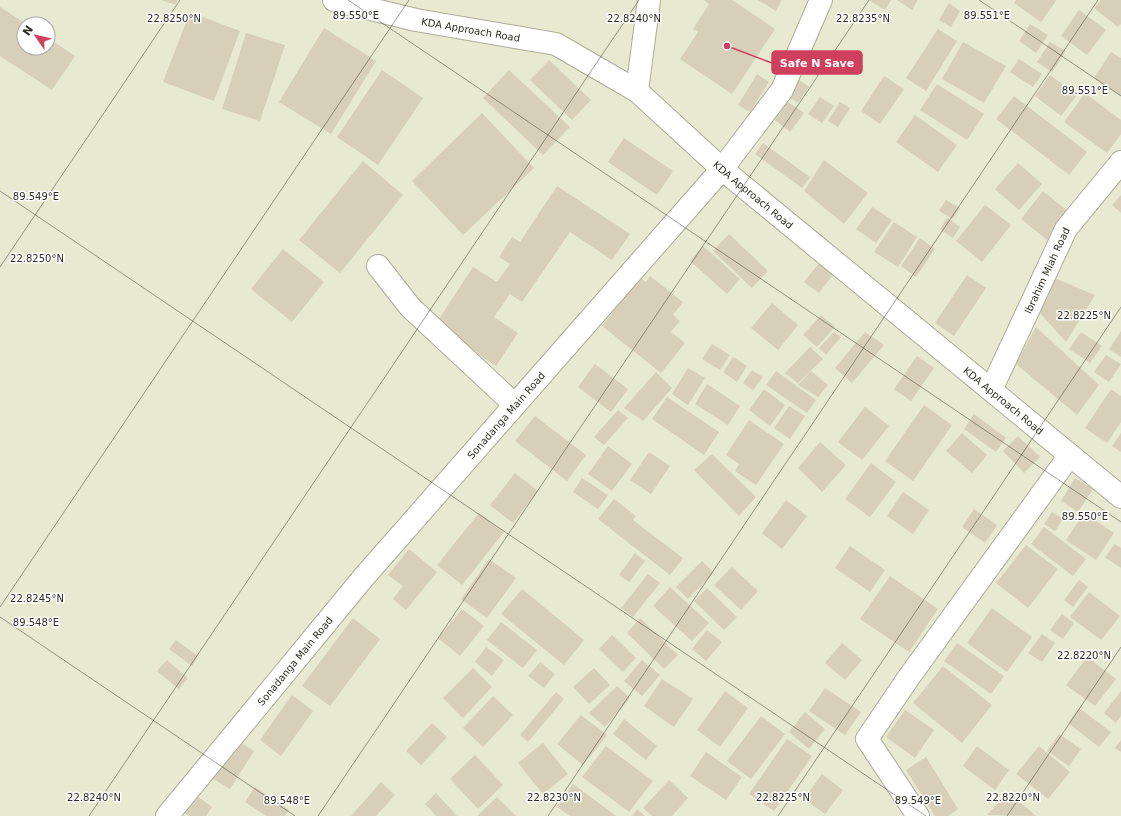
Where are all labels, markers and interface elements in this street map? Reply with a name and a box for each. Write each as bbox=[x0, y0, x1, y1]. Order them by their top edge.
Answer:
text: 89.550°E bbox=[333, 10, 379, 21]
text: 89.551°E bbox=[964, 10, 1010, 21]
text: 22.8250°N bbox=[147, 13, 201, 24]
text: 22.8240°N bbox=[607, 13, 661, 24]
text: 22.8235°N bbox=[836, 13, 890, 24]
north arrow bbox=[16, 16, 56, 56]
street label: KDA Approach Road bbox=[421, 16, 521, 43]
text: N bbox=[20, 23, 36, 38]
callout: Safe N Save bbox=[772, 51, 862, 74]
text: Safe N Save bbox=[780, 57, 854, 70]
text: 89.551°E bbox=[1062, 85, 1108, 96]
street label: KDA Approach Road bbox=[711, 159, 795, 231]
text: 89.549°E bbox=[13, 191, 59, 202]
street label: Ibrahim Miah Road bbox=[1022, 225, 1072, 315]
text: 22.8250°N bbox=[10, 253, 64, 264]
text: 22.8225°N bbox=[1057, 310, 1111, 321]
street label: KDA Approach Road bbox=[961, 364, 1046, 436]
street label: Sonadanga Main Road bbox=[465, 370, 547, 461]
text: 89.550°E bbox=[1062, 511, 1108, 522]
text: 22.8245°N bbox=[10, 593, 64, 604]
street label: Sonadanga Main Road bbox=[255, 614, 335, 707]
text: 89.548°E bbox=[13, 617, 59, 628]
text: 22.8220°N bbox=[1057, 650, 1111, 661]
text: 22.8240°N bbox=[67, 792, 121, 803]
text: 22.8230°N bbox=[527, 792, 581, 803]
text: 22.8225°N bbox=[756, 792, 810, 803]
text: 22.8220°N bbox=[986, 792, 1040, 803]
text: 89.548°E bbox=[264, 795, 310, 806]
text: 89.549°E bbox=[895, 795, 941, 806]

